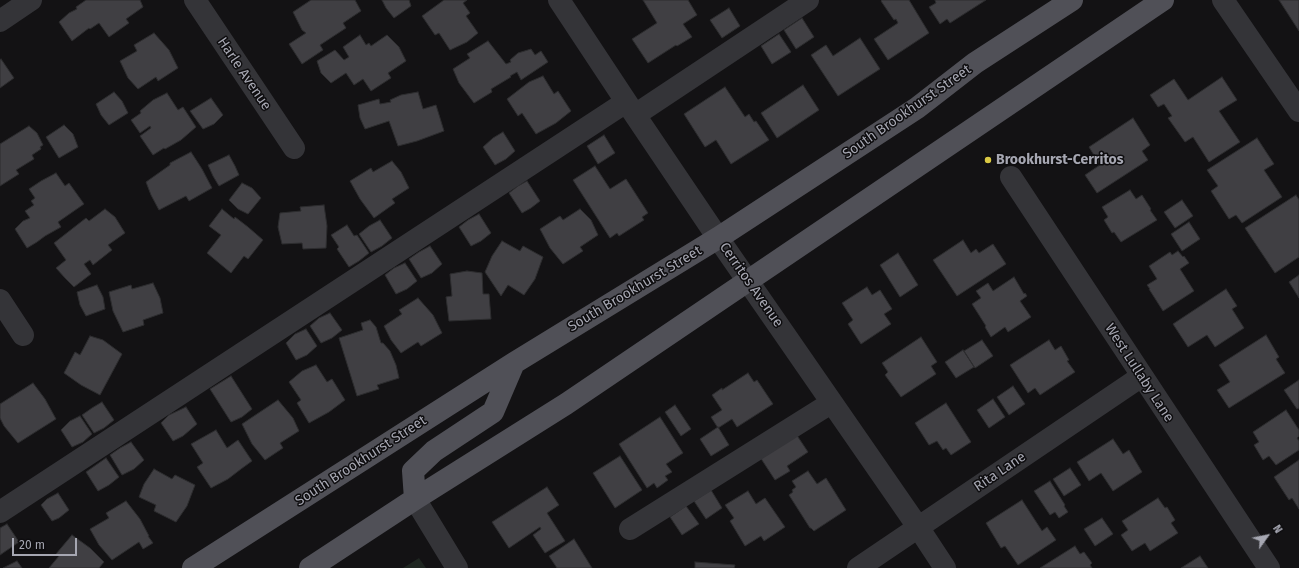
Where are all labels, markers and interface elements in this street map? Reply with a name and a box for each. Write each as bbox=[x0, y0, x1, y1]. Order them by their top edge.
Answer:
street label: Harle Avenue bbox=[213, 34, 275, 114]
street label: South Brookhurst Street bbox=[840, 61, 974, 163]
place label: Brookhurst-Cerritos bbox=[996, 152, 1124, 168]
marker: Brookhurst-Cerritos bbox=[983, 155, 993, 165]
street label: Cerritos Avenue bbox=[716, 239, 786, 331]
street label: South Brookhurst Street bbox=[565, 242, 705, 336]
street label: West Lullaby Lane bbox=[1101, 321, 1177, 425]
street label: South Brookhurst Street bbox=[292, 412, 430, 510]
street label: Rita Lane bbox=[971, 449, 1029, 495]
north arrow bbox=[1247, 516, 1287, 556]
text: N bbox=[1270, 523, 1285, 536]
scale bar bbox=[14, 530, 79, 556]
text: 20 m bbox=[19, 538, 45, 552]

